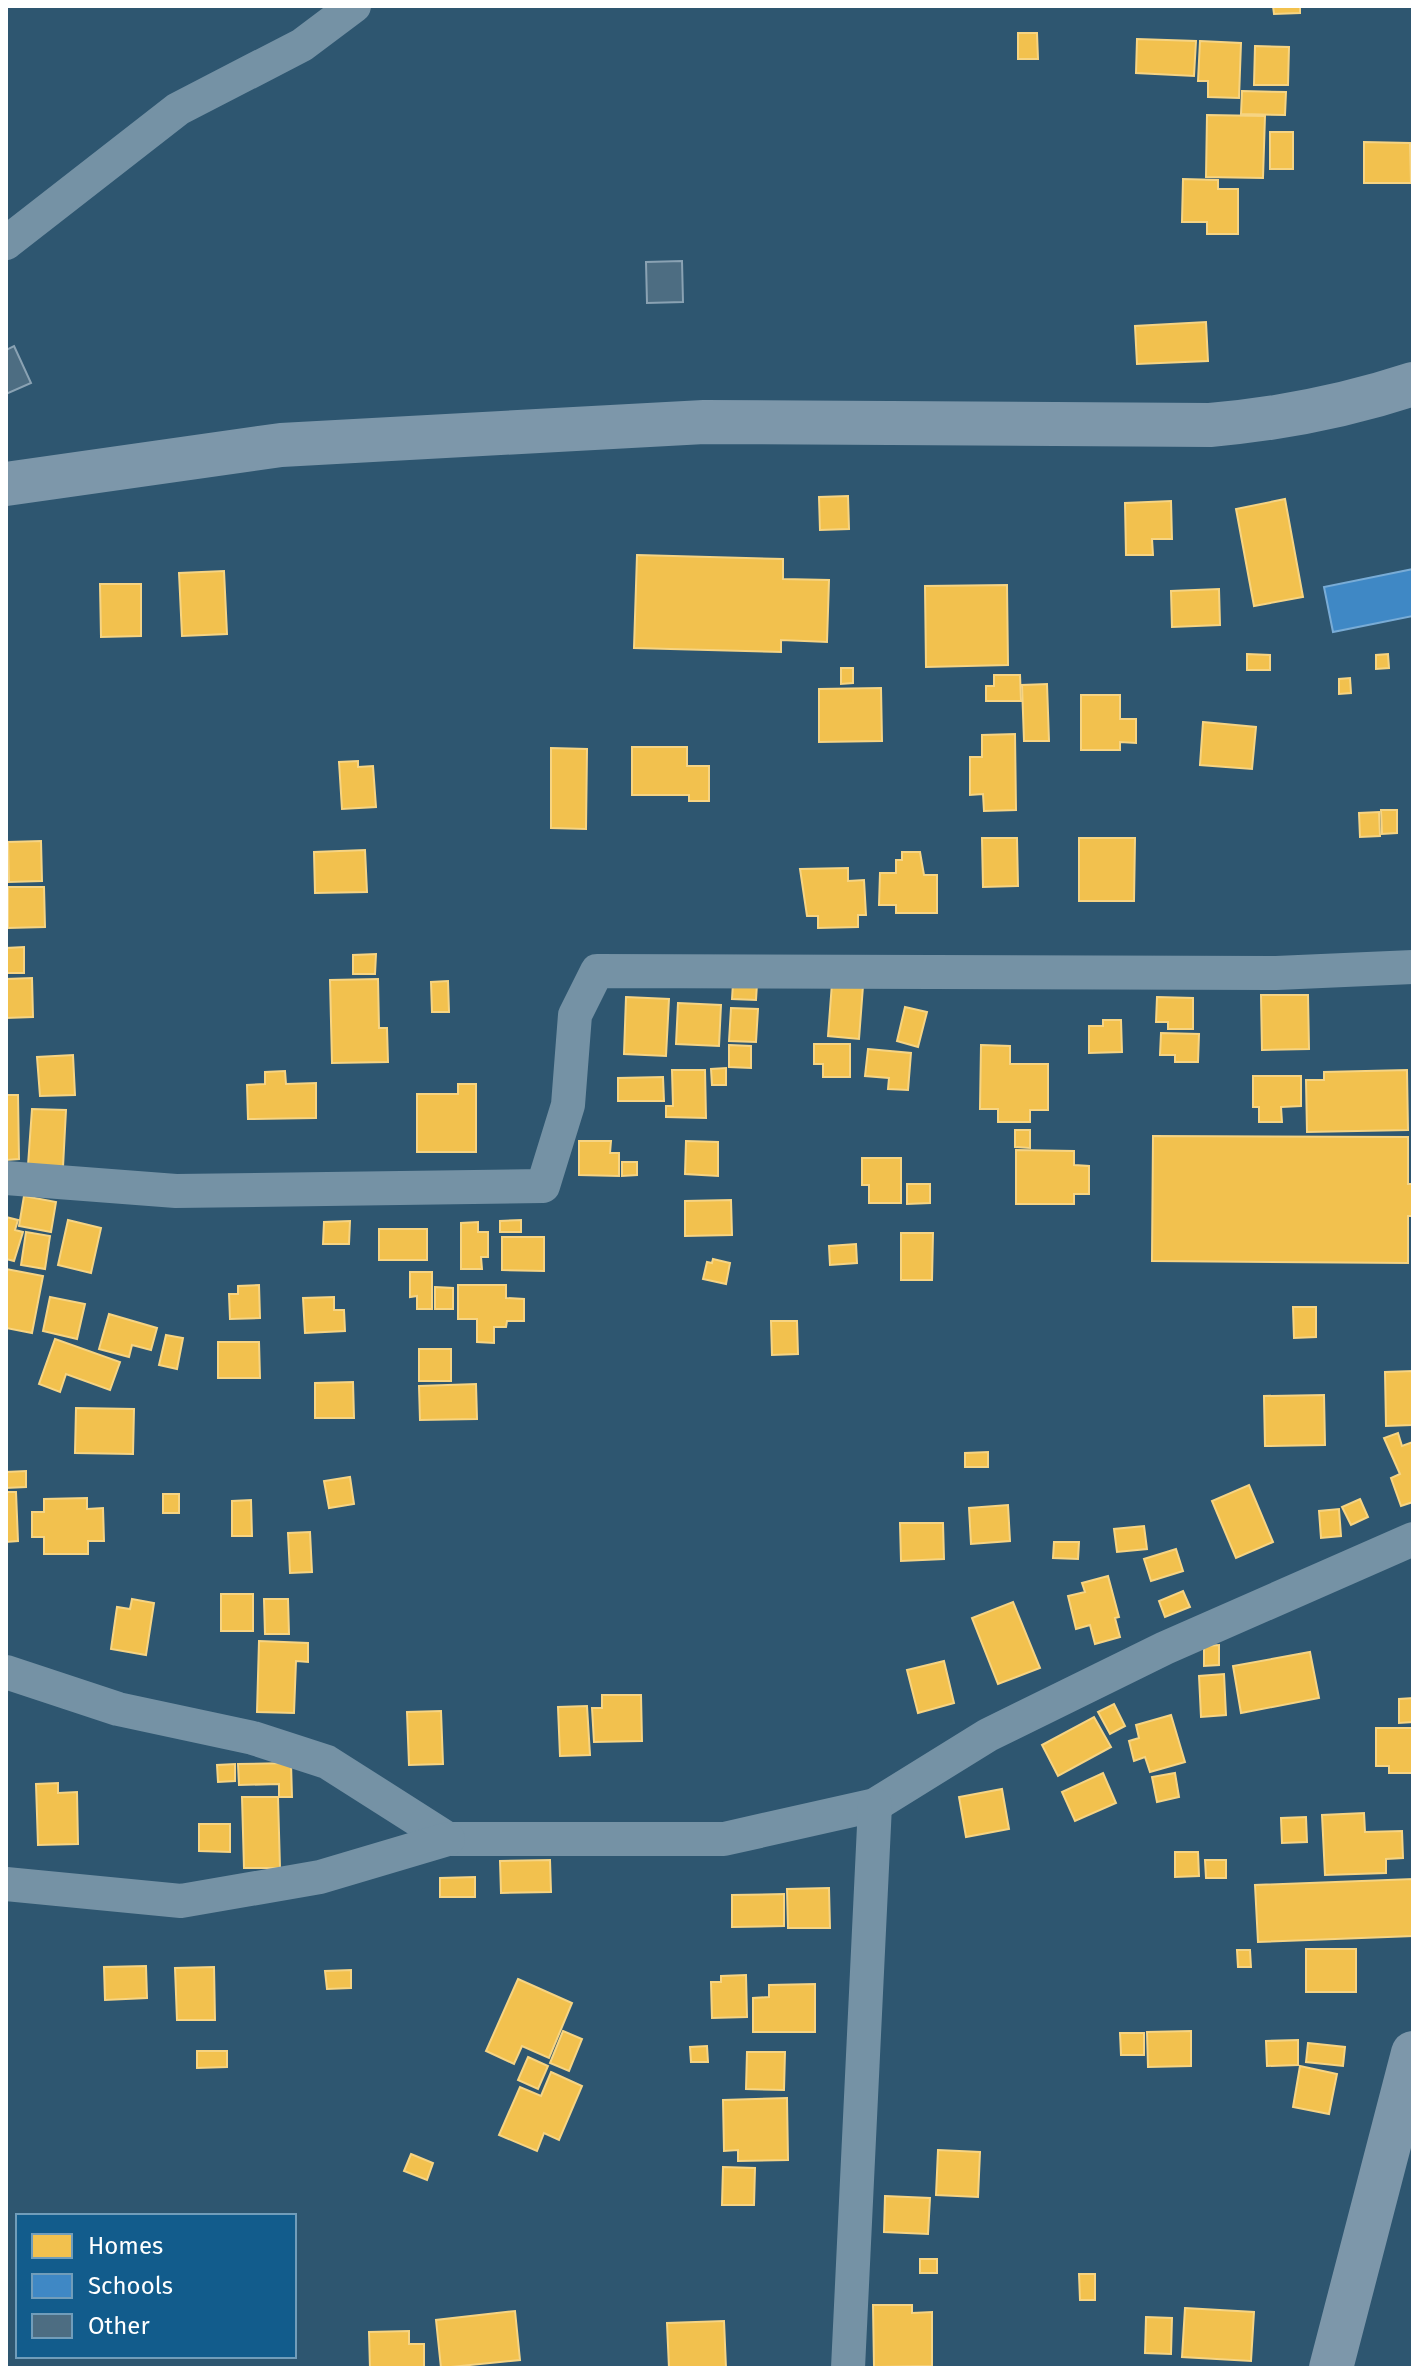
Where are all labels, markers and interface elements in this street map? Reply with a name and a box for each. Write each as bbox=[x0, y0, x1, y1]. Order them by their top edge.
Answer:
legend bbox=[16, 2214, 296, 2358]
text: Homes bbox=[88, 2232, 163, 2260]
text: Schools bbox=[88, 2272, 173, 2300]
text: Other bbox=[88, 2312, 150, 2340]

